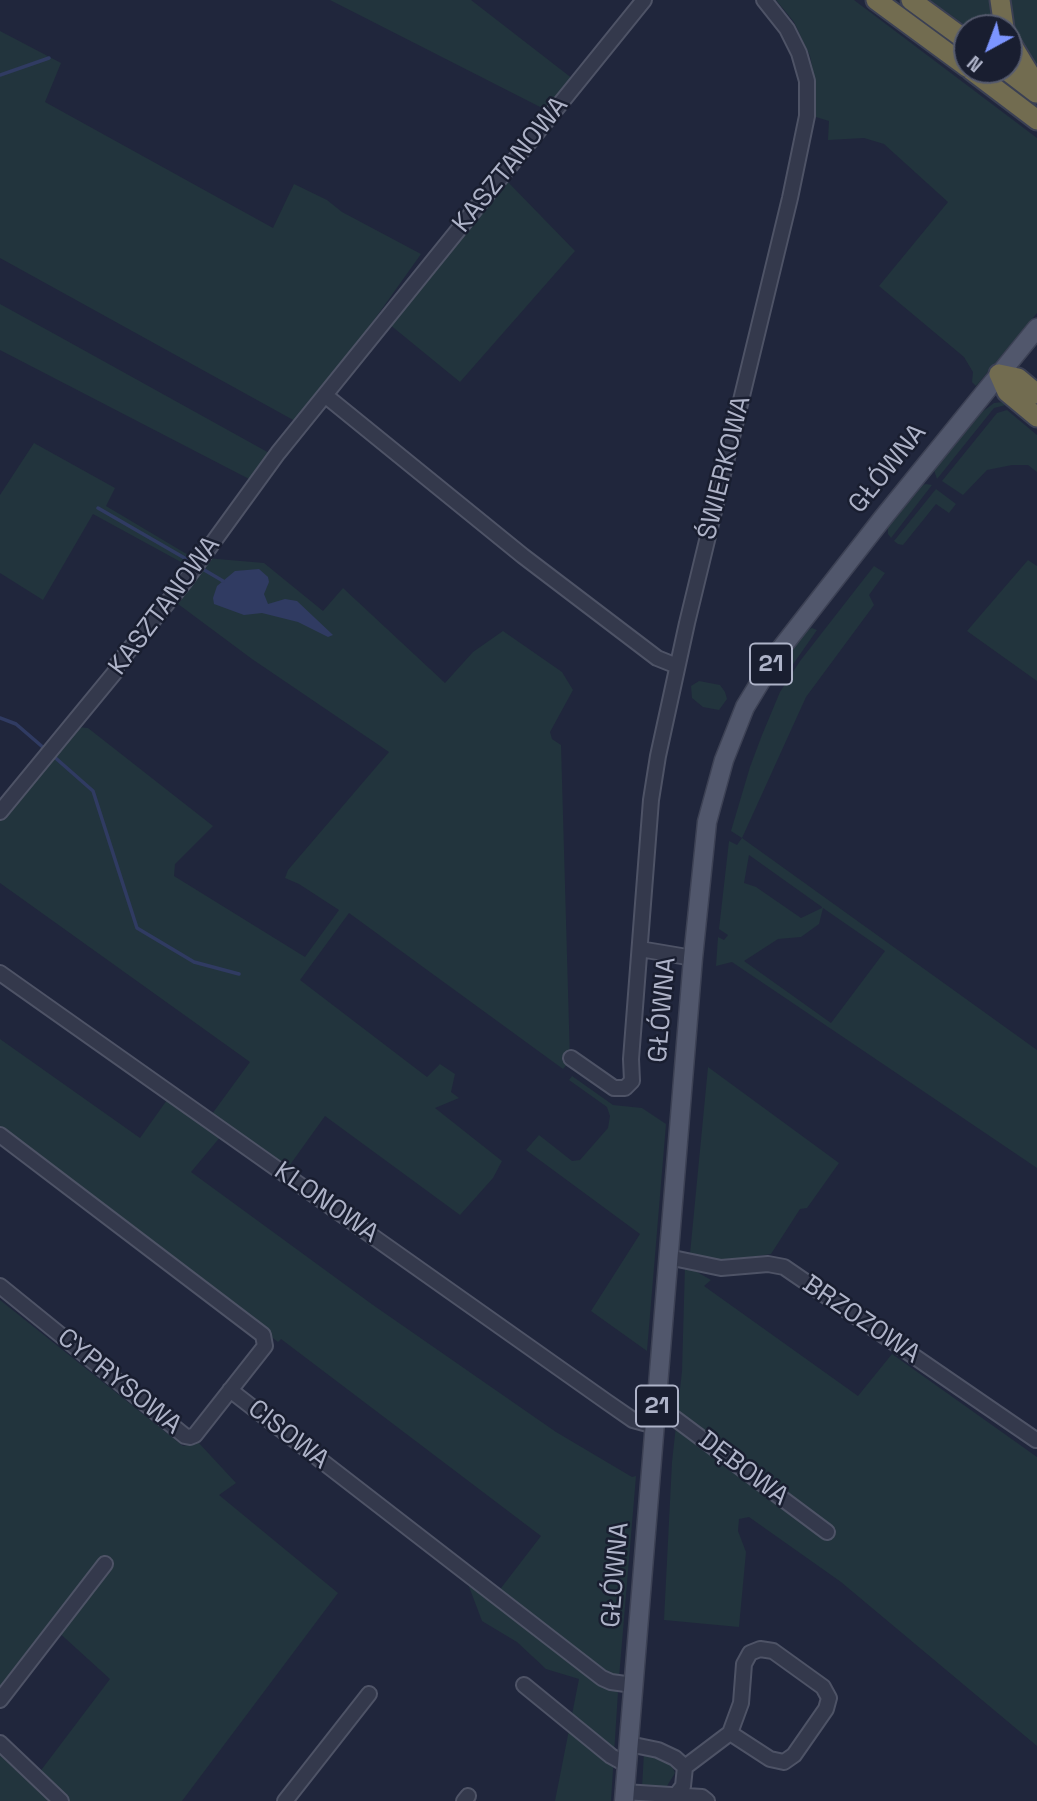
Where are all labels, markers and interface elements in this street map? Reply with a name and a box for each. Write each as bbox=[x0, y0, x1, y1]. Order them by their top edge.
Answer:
north arrow bbox=[953, 14, 1023, 84]
text: N bbox=[962, 50, 988, 77]
street label: KASZTANOWA bbox=[447, 91, 575, 239]
street label: ŚWIERKOWA bbox=[692, 393, 758, 543]
street label: GŁÓWNA bbox=[843, 418, 933, 520]
street label: KASZTANOWA bbox=[103, 530, 227, 682]
road number: 21 bbox=[750, 644, 792, 684]
street label: GŁÓWNA bbox=[643, 956, 683, 1064]
street label: KLONOWA bbox=[268, 1156, 384, 1250]
street label: BRZOZOWA bbox=[796, 1269, 926, 1371]
street label: CYPRYSOWA bbox=[51, 1322, 187, 1442]
road number: 21 bbox=[636, 1386, 678, 1426]
street label: CISOWA bbox=[241, 1394, 335, 1476]
street label: DĘBOWA bbox=[692, 1425, 794, 1513]
street label: GŁÓWNA bbox=[596, 1521, 636, 1629]

